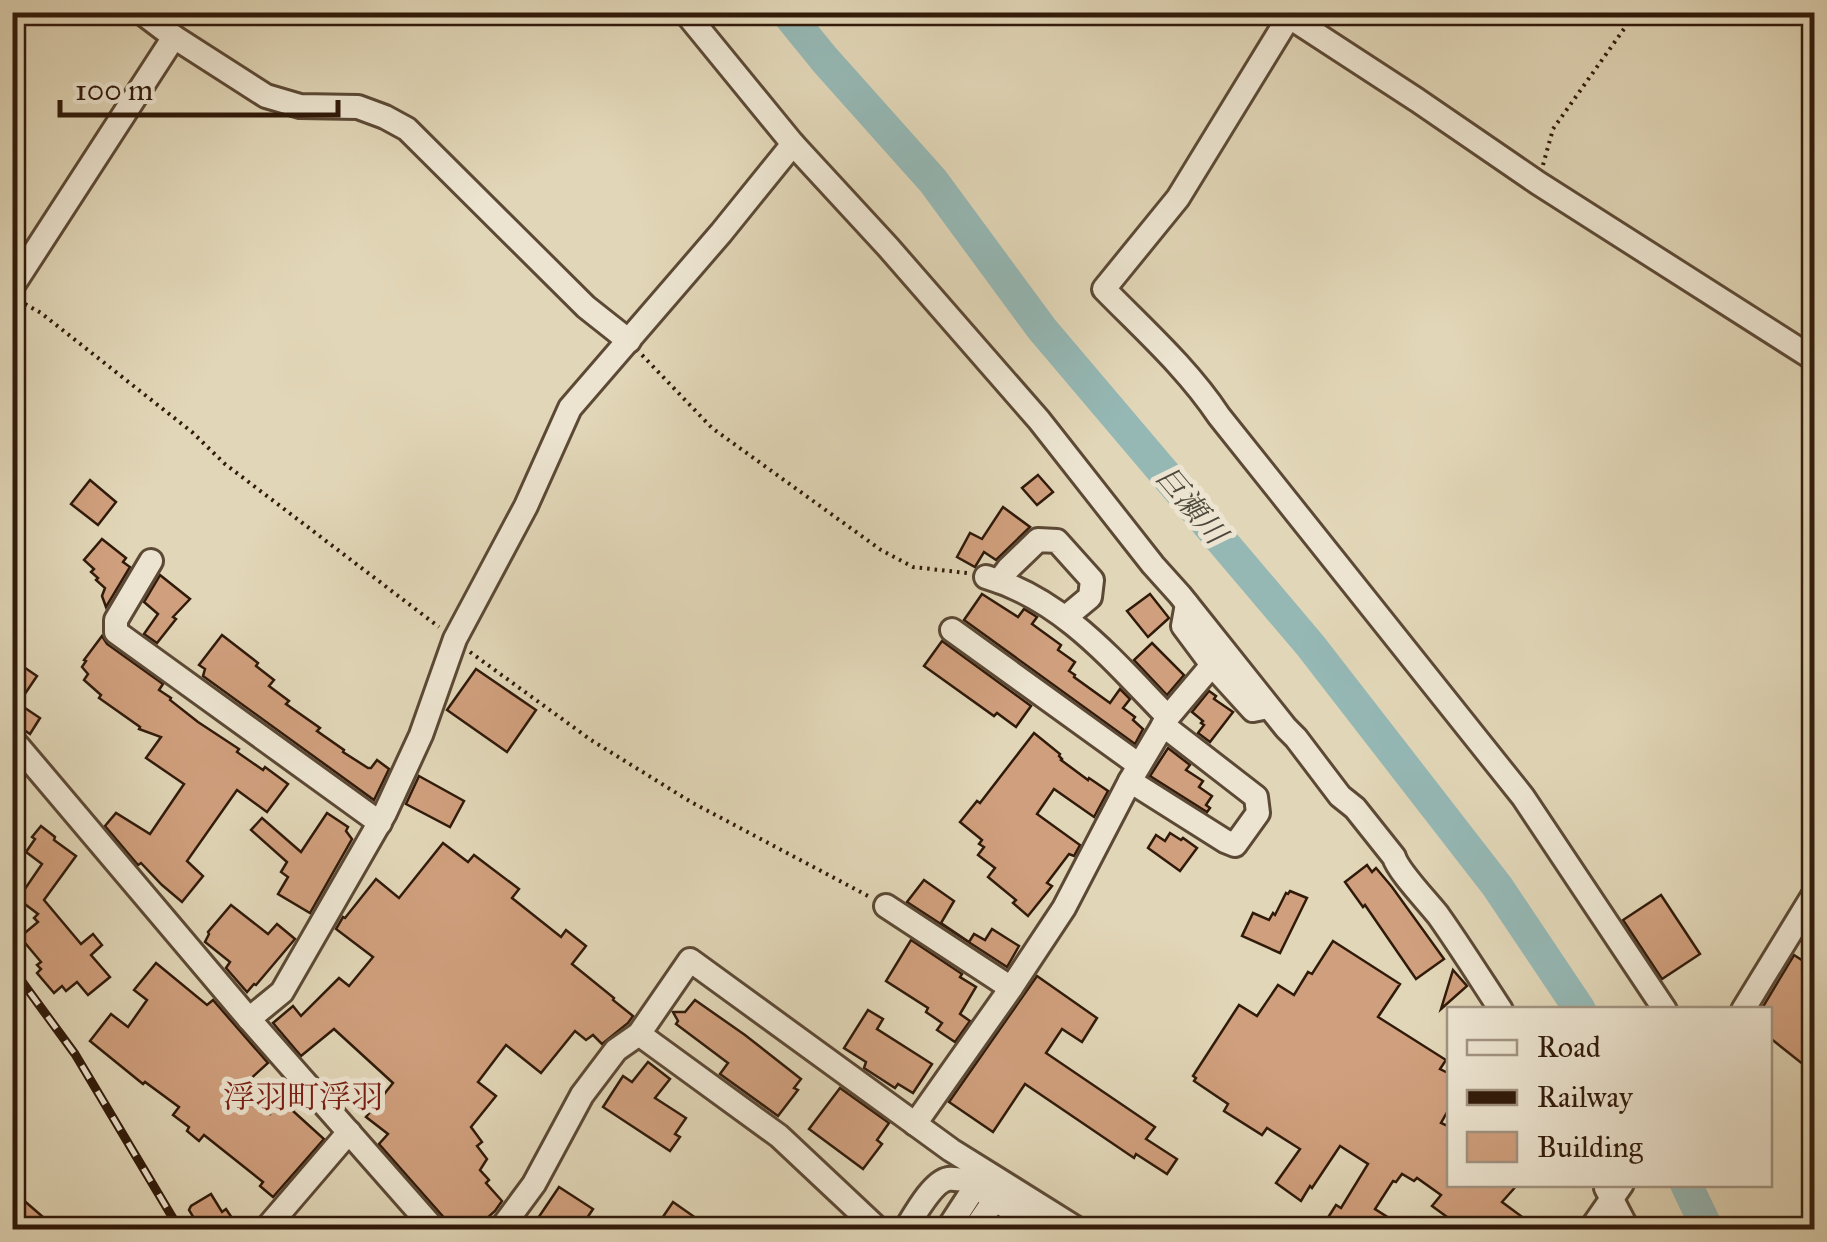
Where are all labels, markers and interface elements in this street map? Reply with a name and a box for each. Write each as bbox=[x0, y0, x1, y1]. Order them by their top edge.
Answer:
scale bar bbox=[60, 55, 338, 117]
text: 100 m bbox=[75, 72, 153, 108]
water label: 巨瀬川 bbox=[1148, 459, 1236, 553]
legend bbox=[1447, 1007, 1772, 1187]
text: Road bbox=[1537, 1029, 1601, 1065]
district label: 浮羽町浮羽 bbox=[223, 1078, 383, 1117]
text: Railway bbox=[1537, 1079, 1634, 1115]
text: Building bbox=[1537, 1129, 1644, 1165]

